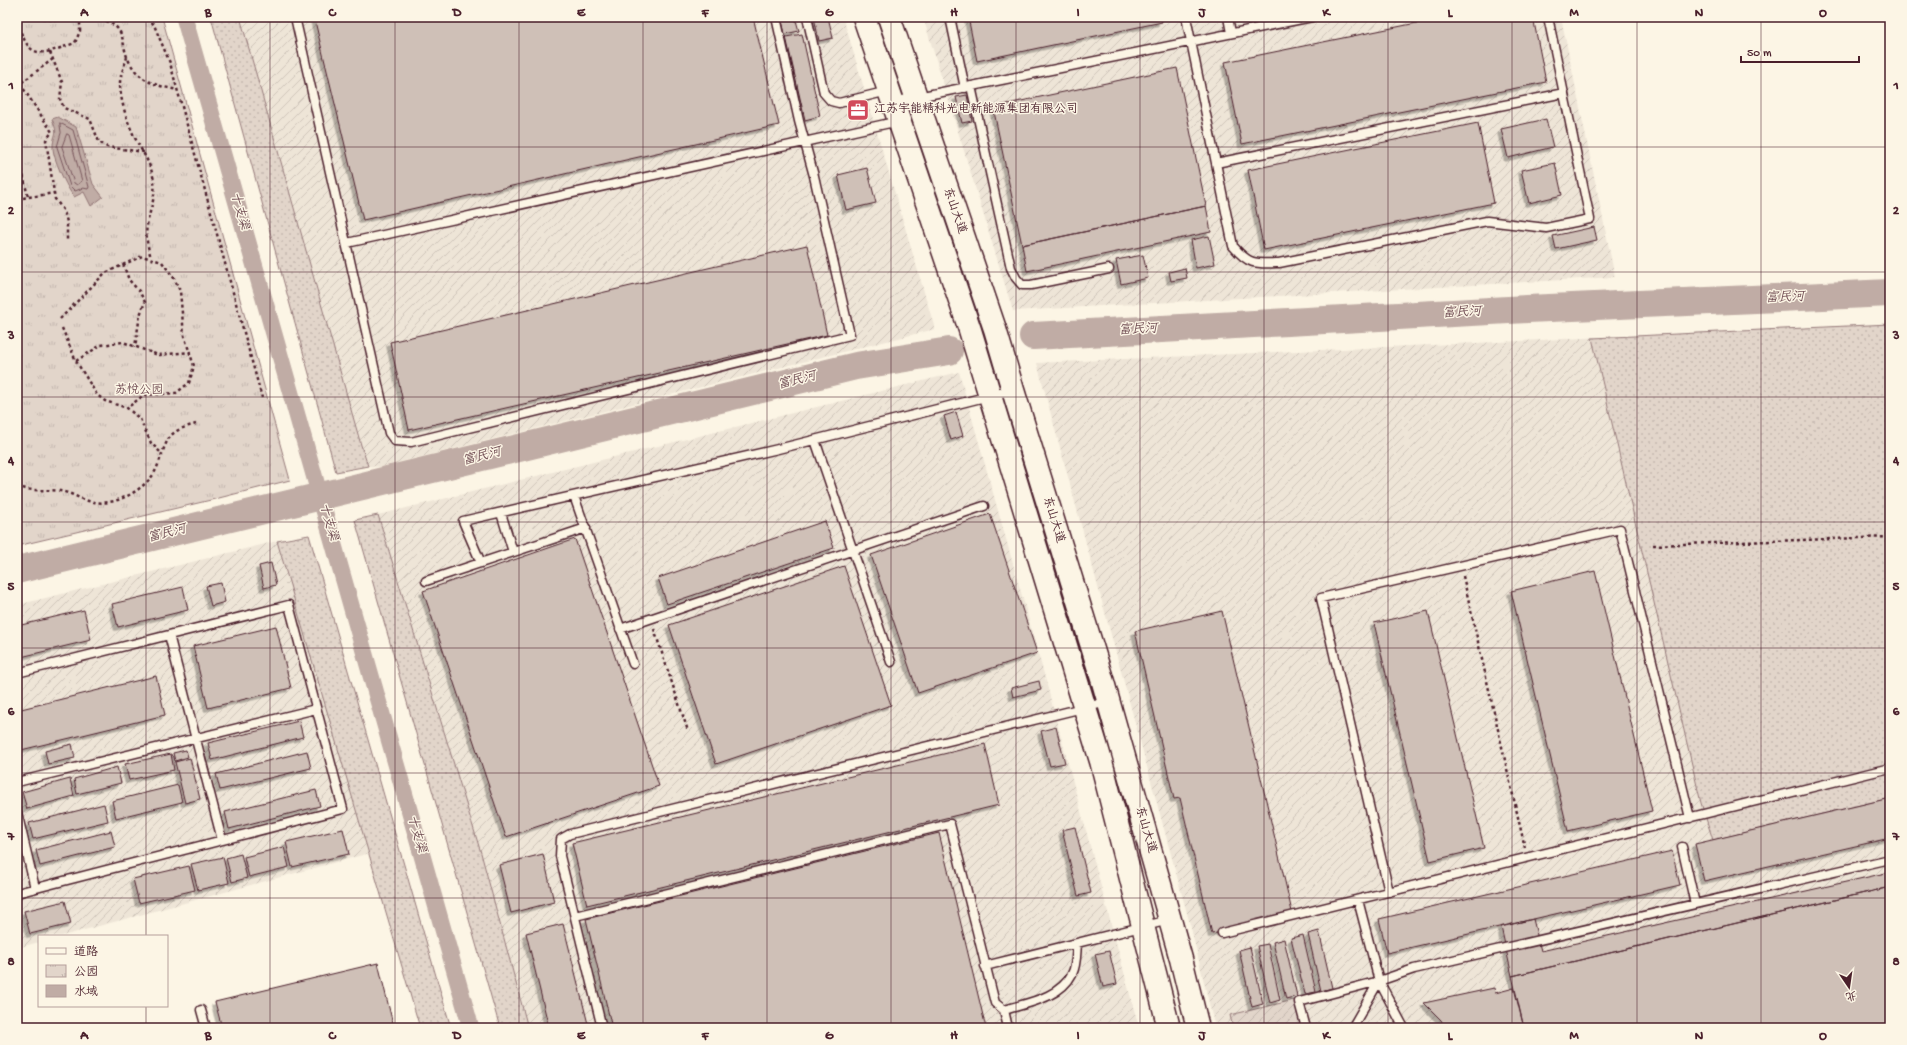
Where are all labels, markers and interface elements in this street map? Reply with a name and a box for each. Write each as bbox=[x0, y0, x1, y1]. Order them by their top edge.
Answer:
text: A bbox=[79, 6, 89, 21]
text: B bbox=[204, 6, 213, 21]
text: C bbox=[327, 6, 337, 21]
text: D bbox=[452, 6, 462, 21]
text: E bbox=[577, 6, 586, 21]
text: F bbox=[701, 6, 710, 21]
text: G bbox=[825, 6, 834, 21]
text: H bbox=[950, 6, 958, 21]
text: I bbox=[1076, 6, 1080, 21]
text: J bbox=[1198, 6, 1207, 21]
text: K bbox=[1321, 6, 1331, 21]
text: L bbox=[1448, 6, 1454, 21]
text: M bbox=[1569, 6, 1579, 21]
text: N bbox=[1695, 6, 1704, 21]
text: O bbox=[1819, 6, 1827, 21]
scale bar bbox=[1741, 38, 1859, 64]
text: 50 m bbox=[1747, 47, 1772, 61]
text: 1 bbox=[7, 79, 14, 94]
text: 1 bbox=[1892, 79, 1899, 94]
office icon: 江苏宇能精科光电新能源集团有限公司 bbox=[845, 97, 871, 123]
place label: 江苏宇能精科光电新能源集团有限公司 bbox=[874, 101, 1078, 117]
street label: 东山大道 bbox=[940, 186, 969, 236]
water label: 十支渠 bbox=[226, 190, 253, 233]
text: 2 bbox=[8, 204, 15, 219]
text: 2 bbox=[1893, 204, 1900, 219]
water label: 富民河 bbox=[1765, 289, 1807, 306]
water label: 富民河 bbox=[1442, 303, 1484, 322]
water label: 富民河 bbox=[1118, 320, 1160, 339]
text: 3 bbox=[7, 329, 15, 344]
text: 3 bbox=[1892, 329, 1900, 344]
water label: 富民河 bbox=[776, 368, 820, 393]
park label: 苏悦公园 bbox=[115, 383, 163, 398]
water label: 富民河 bbox=[461, 444, 505, 469]
text: 4 bbox=[7, 454, 15, 469]
text: 4 bbox=[1892, 454, 1900, 469]
street label: 东山大道 bbox=[1039, 495, 1068, 545]
water label: 十支渠 bbox=[315, 501, 342, 544]
water label: 富民河 bbox=[146, 521, 190, 546]
text: 5 bbox=[8, 580, 15, 595]
text: 5 bbox=[1893, 580, 1900, 595]
text: 6 bbox=[8, 705, 15, 720]
text: 6 bbox=[1893, 705, 1900, 720]
street label: 东山大道 bbox=[1132, 805, 1159, 855]
water label: 十支渠 bbox=[403, 813, 430, 856]
text: 7 bbox=[7, 830, 16, 845]
text: 7 bbox=[1892, 830, 1901, 845]
legend bbox=[38, 935, 168, 1007]
text: 道路 bbox=[74, 945, 98, 960]
text: 8 bbox=[7, 955, 15, 970]
text: 8 bbox=[1892, 955, 1900, 970]
text: 公园 bbox=[74, 965, 98, 980]
north arrow bbox=[1829, 967, 1869, 1007]
text: 水域 bbox=[74, 985, 98, 1000]
text: 北 bbox=[1844, 988, 1858, 1002]
text: A bbox=[79, 1029, 89, 1044]
text: B bbox=[204, 1029, 213, 1044]
text: C bbox=[327, 1029, 337, 1044]
text: D bbox=[452, 1029, 462, 1044]
text: E bbox=[577, 1029, 586, 1044]
text: F bbox=[701, 1029, 710, 1044]
text: G bbox=[825, 1029, 834, 1044]
text: H bbox=[950, 1029, 958, 1044]
text: I bbox=[1076, 1029, 1080, 1044]
text: J bbox=[1198, 1029, 1207, 1044]
text: K bbox=[1321, 1029, 1331, 1044]
text: L bbox=[1448, 1029, 1454, 1044]
text: M bbox=[1569, 1029, 1579, 1044]
text: N bbox=[1695, 1029, 1704, 1044]
text: O bbox=[1819, 1029, 1827, 1044]

